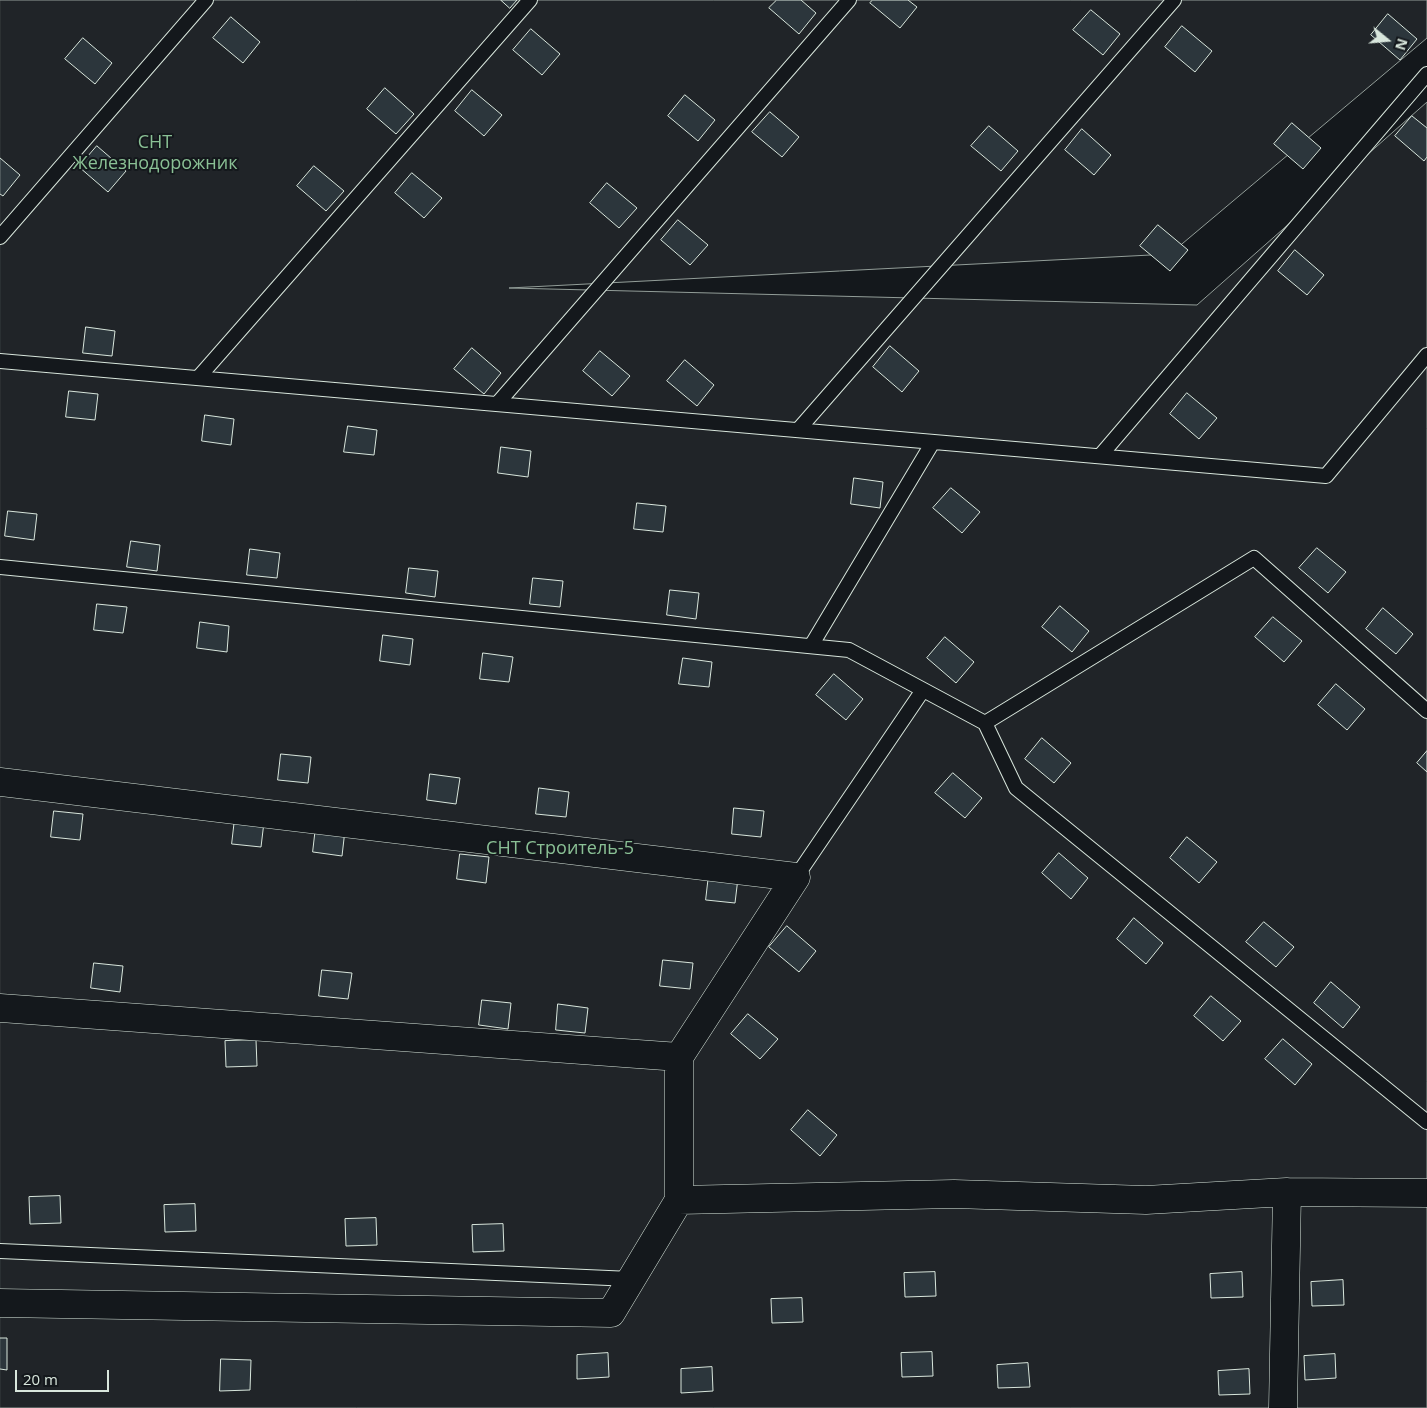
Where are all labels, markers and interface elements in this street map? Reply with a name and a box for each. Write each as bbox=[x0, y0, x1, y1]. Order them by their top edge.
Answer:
north arrow bbox=[1362, 15, 1412, 65]
text: N bbox=[1391, 36, 1413, 53]
park label: СНТ Железнодорожник bbox=[73, 132, 237, 174]
park label: СНТ Строитель-5 bbox=[486, 838, 634, 860]
scale bar bbox=[18, 1360, 111, 1392]
text: 20 m bbox=[23, 1369, 58, 1389]

